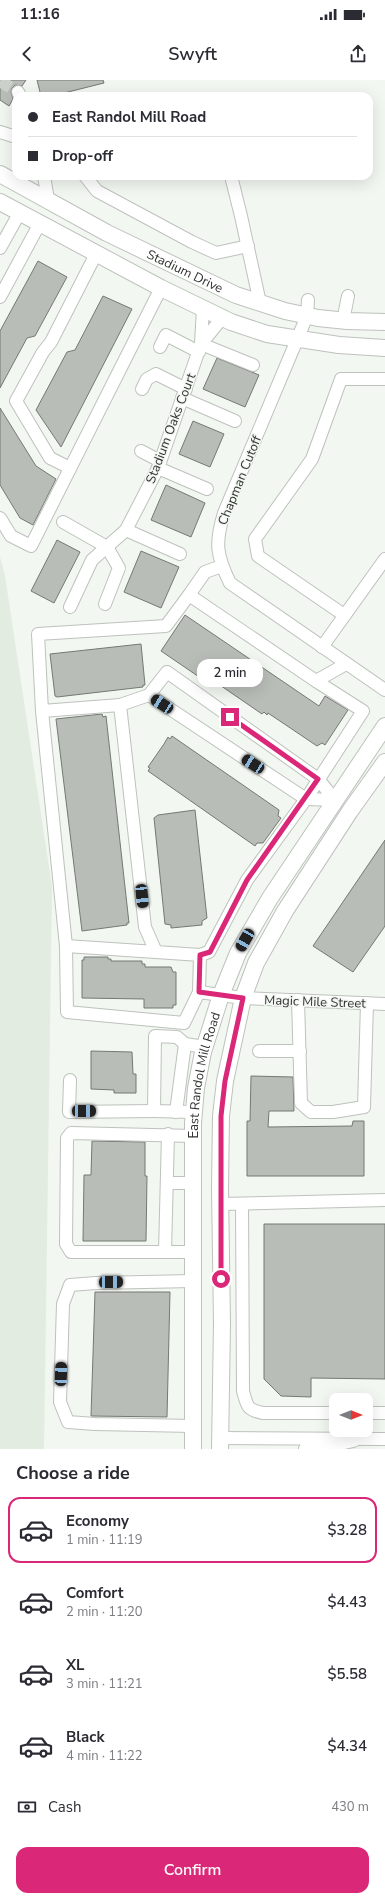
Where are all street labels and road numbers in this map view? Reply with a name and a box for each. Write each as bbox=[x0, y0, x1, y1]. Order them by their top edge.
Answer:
street label: Stadium Drive bbox=[144, 245, 226, 298]
street label: Stadium Oaks Court bbox=[142, 370, 200, 486]
street label: Chapman Cutoff bbox=[214, 432, 266, 528]
street label: Magic Mile Street bbox=[264, 991, 367, 1013]
street label: East Randol Mill Road bbox=[185, 1010, 225, 1138]

